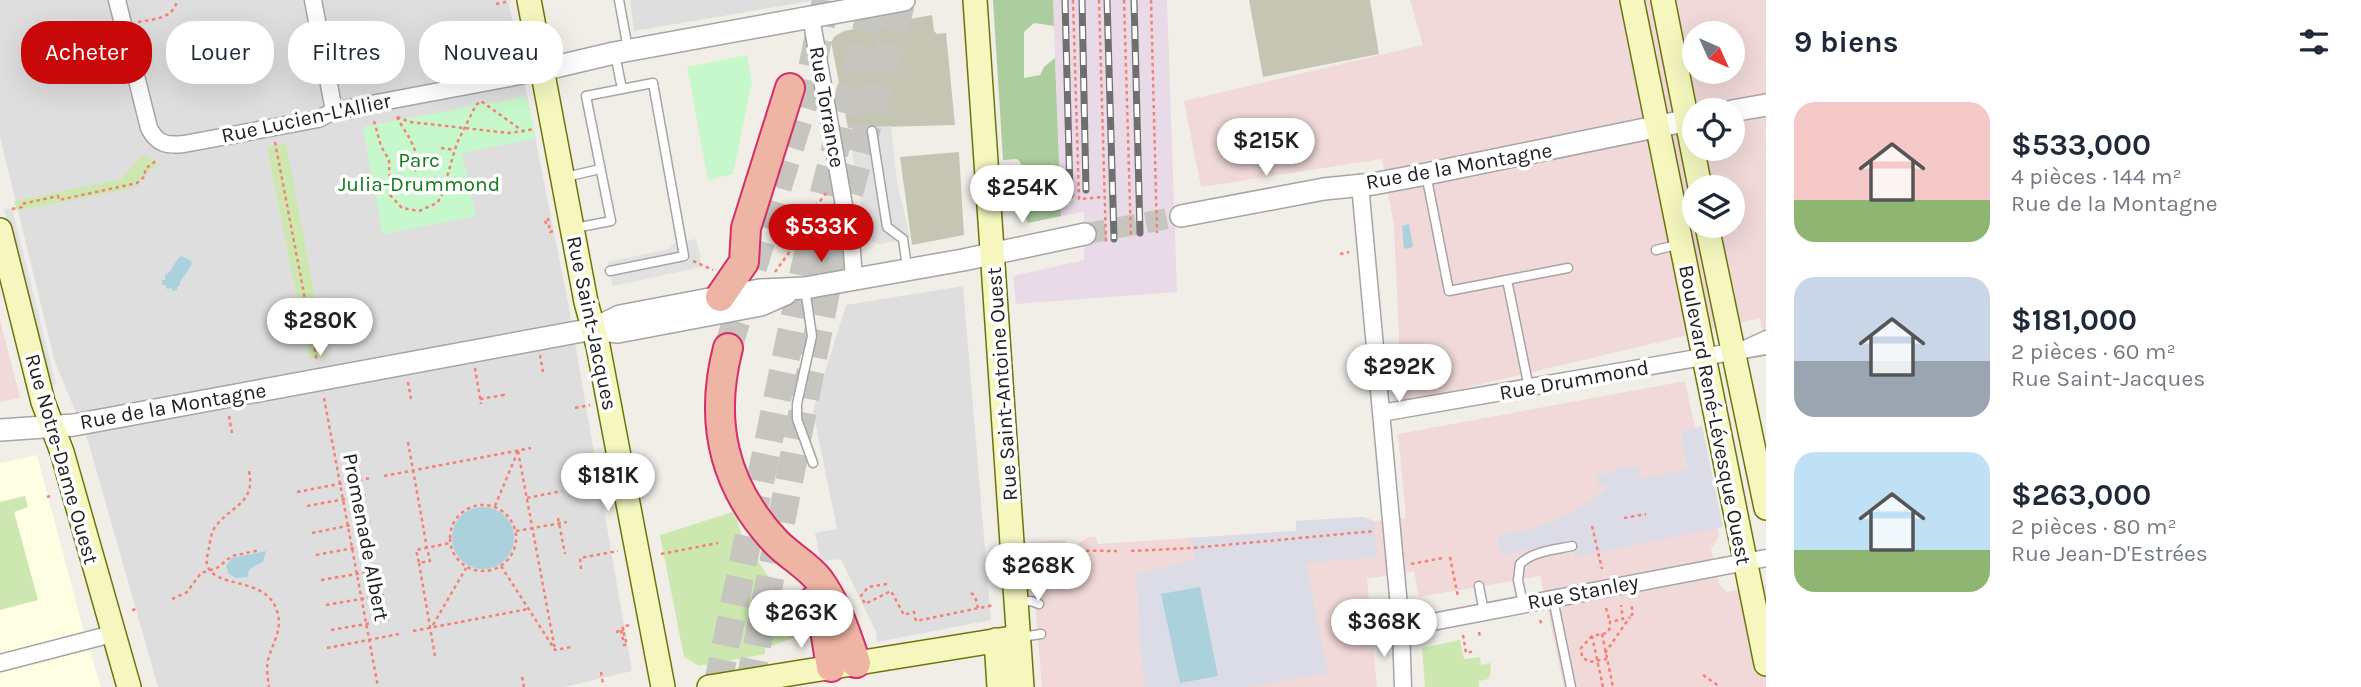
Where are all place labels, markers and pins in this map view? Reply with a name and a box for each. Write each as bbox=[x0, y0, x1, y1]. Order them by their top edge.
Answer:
pin: $215K bbox=[1217, 118, 1315, 178]
pin: $254K bbox=[973, 166, 1071, 225]
pin: $533K bbox=[772, 204, 870, 264]
pin: $280K bbox=[271, 298, 369, 358]
pin: $292K bbox=[1350, 344, 1448, 404]
pin: $181K bbox=[559, 454, 657, 513]
pin: $268K bbox=[989, 544, 1087, 603]
pin: $263K bbox=[752, 590, 850, 650]
pin: $368K bbox=[1335, 600, 1433, 659]

